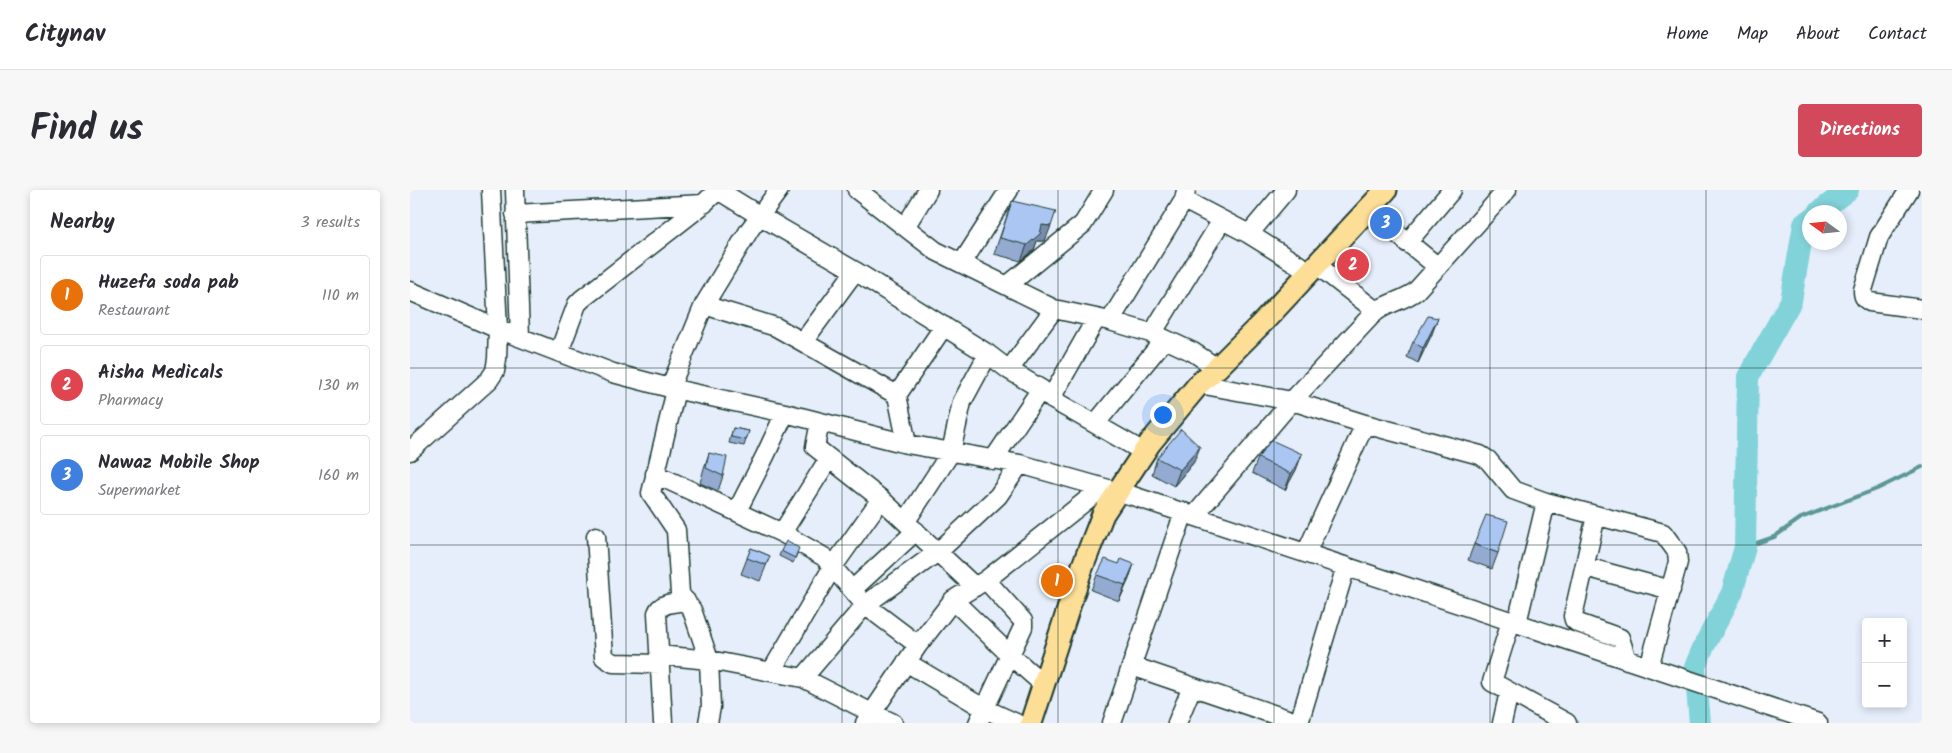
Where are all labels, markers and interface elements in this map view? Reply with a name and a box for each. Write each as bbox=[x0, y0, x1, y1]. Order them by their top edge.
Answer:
text: Citynav bbox=[25, 15, 105, 54]
text: Home bbox=[1666, 20, 1709, 49]
text: Map bbox=[1737, 20, 1768, 49]
text: About bbox=[1796, 20, 1840, 49]
text: Contact bbox=[1868, 20, 1927, 49]
text: Find us bbox=[30, 102, 143, 158]
button: Directions bbox=[1798, 104, 1922, 157]
pin: 3 bbox=[1370, 204, 1402, 242]
north arrow bbox=[1802, 205, 1847, 250]
text: Nearby bbox=[50, 206, 115, 239]
text: 3 results bbox=[301, 210, 360, 235]
pin: 2 bbox=[1337, 246, 1369, 284]
text: Huzefa soda pab bbox=[98, 268, 239, 298]
text: 1 bbox=[65, 283, 69, 308]
text: 110 m bbox=[322, 283, 359, 308]
text: Restaurant bbox=[98, 298, 170, 323]
text: Aisha Medicals bbox=[98, 358, 223, 388]
text: 2 bbox=[62, 373, 72, 398]
text: 130 m bbox=[318, 373, 359, 398]
text: Pharmacy bbox=[98, 388, 163, 413]
your location bbox=[1150, 402, 1176, 428]
text: Nawaz Mobile Shop bbox=[98, 448, 260, 478]
text: 3 bbox=[63, 463, 71, 488]
text: 160 m bbox=[318, 463, 359, 488]
text: Supermarket bbox=[98, 478, 181, 503]
pin: 1 bbox=[1041, 562, 1073, 600]
map controls bbox=[1862, 618, 1907, 708]
button: + bbox=[1862, 618, 1907, 663]
button: − bbox=[1862, 663, 1907, 708]

